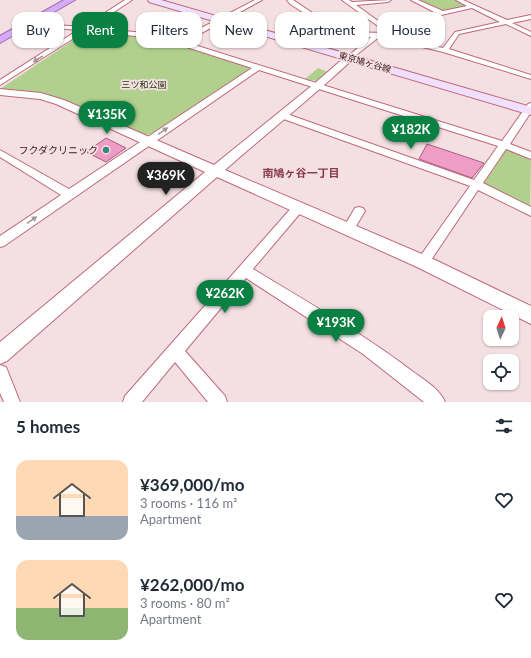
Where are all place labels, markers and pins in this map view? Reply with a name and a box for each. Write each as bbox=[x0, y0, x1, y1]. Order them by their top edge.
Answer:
pin: ¥135K bbox=[79, 101, 135, 135]
pin: ¥182K bbox=[383, 116, 439, 150]
place label: フクダクリニック bbox=[18, 144, 98, 156]
marker: フクダクリニック bbox=[101, 145, 111, 155]
pin: ¥369K bbox=[138, 162, 194, 196]
pin: ¥262K bbox=[197, 280, 253, 314]
pin: ¥193K bbox=[308, 309, 364, 343]

